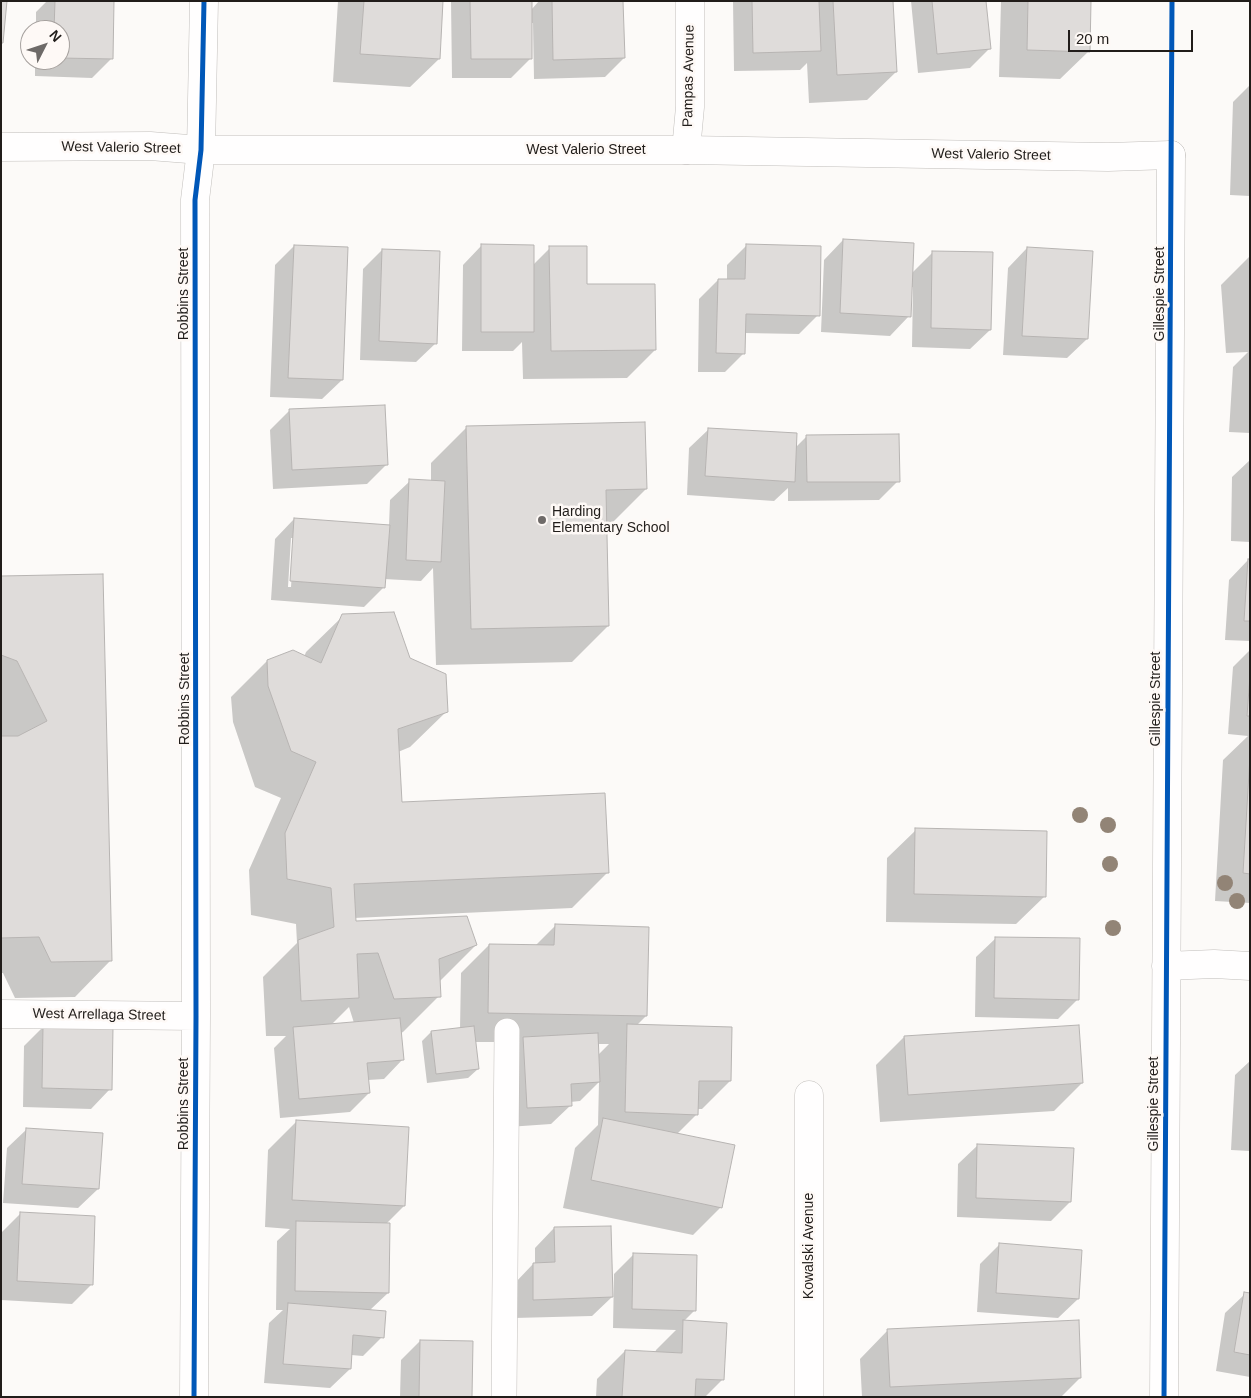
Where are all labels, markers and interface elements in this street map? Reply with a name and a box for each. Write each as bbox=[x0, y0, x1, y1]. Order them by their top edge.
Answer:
north arrow bbox=[20, 20, 70, 70]
scale bar bbox=[1071, 20, 1196, 52]
street label: Pampas Avenue bbox=[680, 25, 698, 127]
text: N bbox=[46, 27, 65, 45]
text: 20 m bbox=[1076, 30, 1109, 47]
street label: West Valerio Street bbox=[61, 139, 181, 157]
street label: West Valerio Street bbox=[526, 142, 646, 158]
street label: West Valerio Street bbox=[931, 146, 1051, 164]
street label: Gillespie Street bbox=[1152, 247, 1168, 341]
street label: Robbins Street bbox=[176, 248, 192, 340]
place label: Harding Elementary School bbox=[552, 504, 670, 536]
marker: Harding Elementary School bbox=[536, 514, 548, 526]
street label: Gillespie Street bbox=[1148, 652, 1164, 746]
street label: Robbins Street bbox=[177, 653, 193, 745]
street label: West Arrellaga Street bbox=[32, 1005, 166, 1025]
street label: Gillespie Street bbox=[1146, 1057, 1162, 1151]
street label: Robbins Street bbox=[176, 1058, 192, 1150]
street label: Kowalski Avenue bbox=[801, 1193, 817, 1299]

